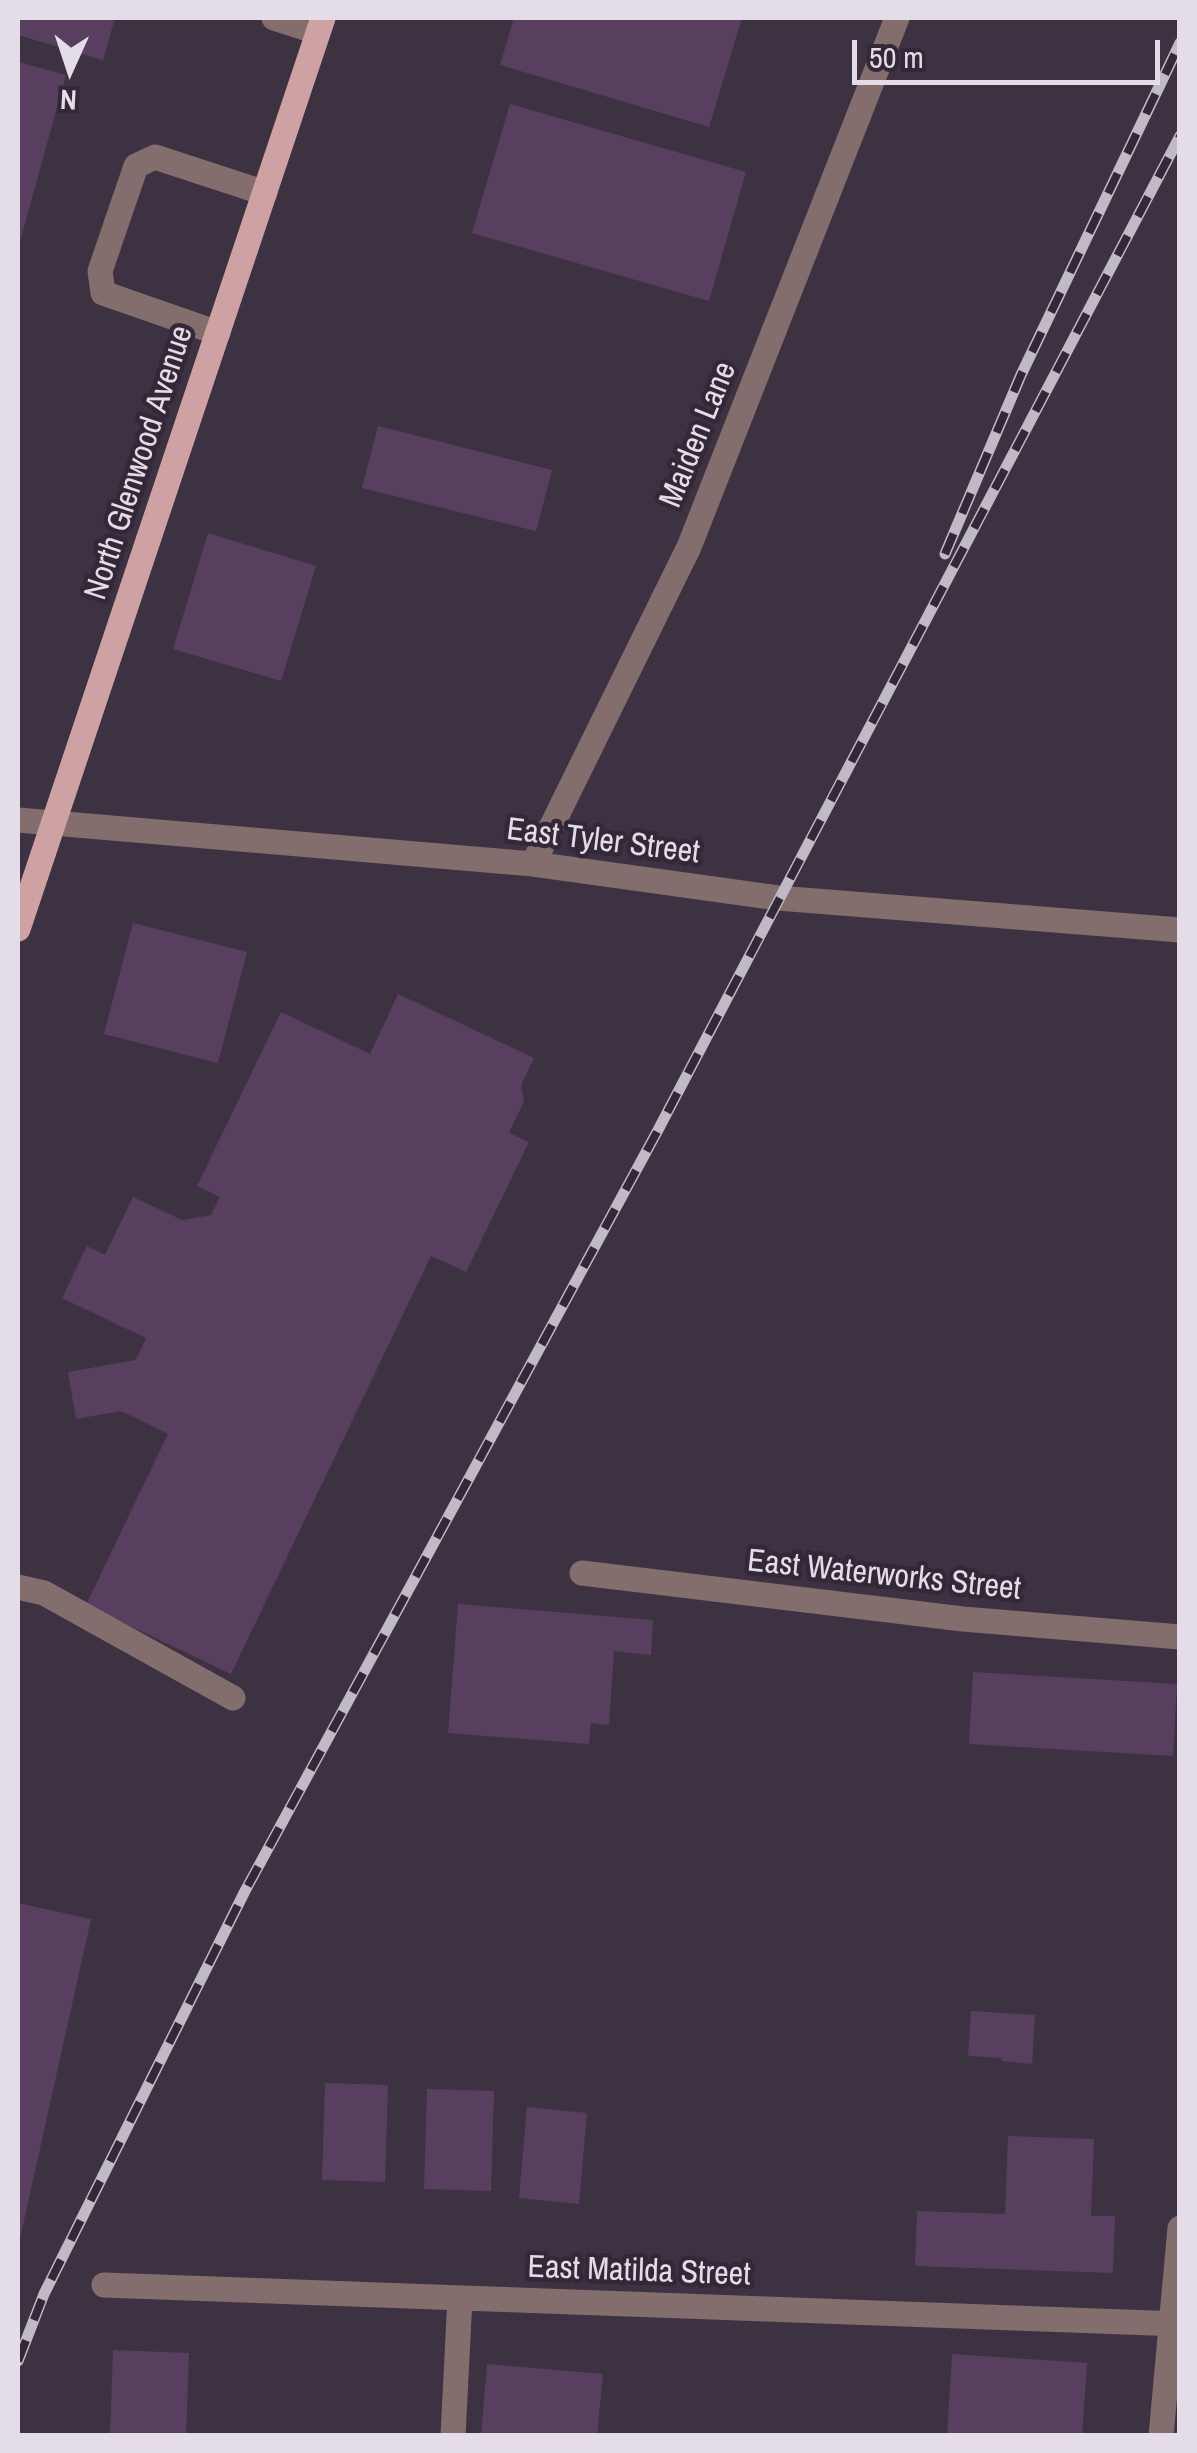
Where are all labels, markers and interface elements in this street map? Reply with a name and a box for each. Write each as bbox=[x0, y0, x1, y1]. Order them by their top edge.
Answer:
north arrow bbox=[20, 20, 120, 120]
scale bar bbox=[857, 20, 1164, 82]
text: 50 m bbox=[869, 37, 924, 77]
text: N bbox=[59, 81, 78, 119]
street label: North Glenwood Avenue bbox=[78, 321, 202, 605]
street label: Maiden Lane bbox=[653, 357, 745, 513]
street label: East Tyler Street bbox=[504, 811, 702, 873]
street label: East Waterworks Street bbox=[745, 1543, 1023, 1609]
street label: East Matilda Street bbox=[527, 2249, 751, 2295]

